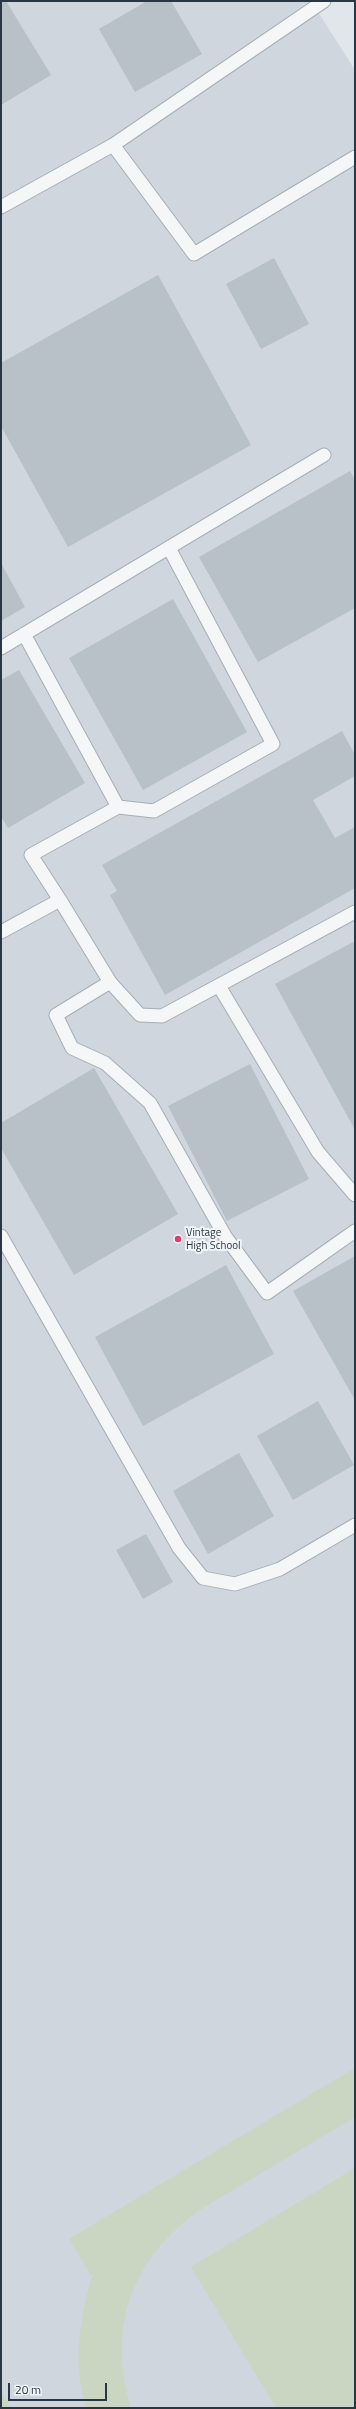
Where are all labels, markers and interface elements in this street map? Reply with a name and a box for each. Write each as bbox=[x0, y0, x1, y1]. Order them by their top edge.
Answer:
place label: Vintage High School bbox=[186, 1226, 241, 1252]
marker: Vintage High School bbox=[173, 1234, 183, 1244]
scale bar bbox=[10, 2375, 109, 2401]
text: 20 m bbox=[15, 2380, 41, 2399]

